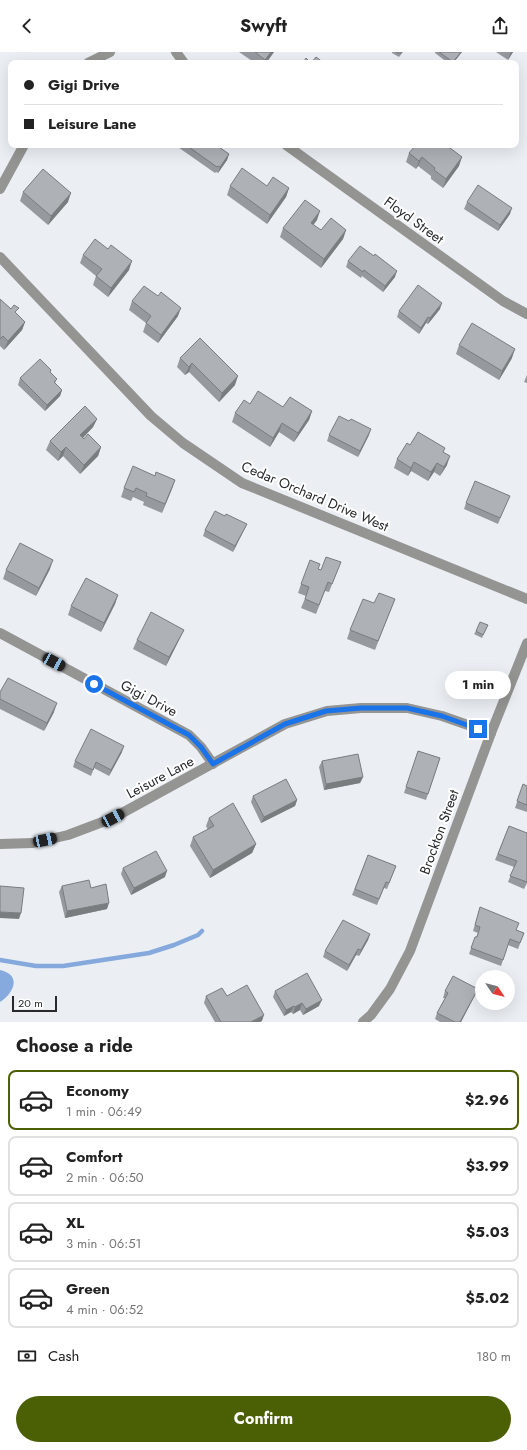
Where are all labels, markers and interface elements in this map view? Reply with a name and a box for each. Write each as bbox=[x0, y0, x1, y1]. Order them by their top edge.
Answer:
text: Swyft bbox=[240, 13, 287, 39]
icon: back bbox=[16, 15, 38, 37]
icon: share bbox=[489, 15, 511, 37]
text: Gigi Drive bbox=[48, 74, 120, 96]
text: Leisure Lane bbox=[48, 113, 136, 135]
street label: Floyd Street bbox=[380, 192, 448, 249]
street label: Cedar Orchard Drive West bbox=[238, 456, 392, 536]
car bbox=[41, 651, 67, 673]
callout: 1 min bbox=[445, 671, 511, 699]
route start bbox=[85, 675, 103, 693]
street label: Gigi Drive bbox=[117, 675, 181, 721]
text: 1 min bbox=[462, 675, 494, 694]
route end bbox=[469, 720, 487, 738]
street label: Leisure Lane bbox=[123, 751, 197, 803]
street label: Brockton Street bbox=[414, 786, 464, 877]
car bbox=[100, 807, 126, 829]
car bbox=[32, 832, 58, 848]
north arrow bbox=[475, 970, 515, 1010]
map controls bbox=[475, 970, 515, 1010]
scale bar bbox=[12, 994, 57, 1013]
text: 20 m bbox=[18, 995, 43, 1011]
text: Choose a ride bbox=[16, 1033, 133, 1059]
text: Economy bbox=[66, 1080, 129, 1102]
icon: car bbox=[18, 1082, 54, 1118]
text: $2.96 bbox=[465, 1089, 509, 1111]
text: 1 min · 06:49 bbox=[66, 1102, 142, 1121]
text: Comfort bbox=[66, 1146, 123, 1168]
icon: car bbox=[18, 1148, 54, 1184]
text: $3.99 bbox=[466, 1155, 509, 1177]
text: 2 min · 06:50 bbox=[66, 1168, 144, 1187]
text: XL bbox=[66, 1212, 84, 1234]
icon: car bbox=[18, 1214, 54, 1250]
text: $5.03 bbox=[466, 1221, 509, 1243]
text: 3 min · 06:51 bbox=[66, 1234, 141, 1253]
text: Green bbox=[66, 1278, 110, 1300]
icon: car bbox=[18, 1280, 54, 1316]
text: $5.02 bbox=[465, 1287, 509, 1309]
text: 4 min · 06:52 bbox=[66, 1300, 143, 1319]
icon: cash bbox=[16, 1345, 38, 1367]
text: Cash bbox=[48, 1345, 79, 1367]
text: 180 m bbox=[476, 1347, 511, 1366]
button: Confirm bbox=[16, 1396, 511, 1442]

